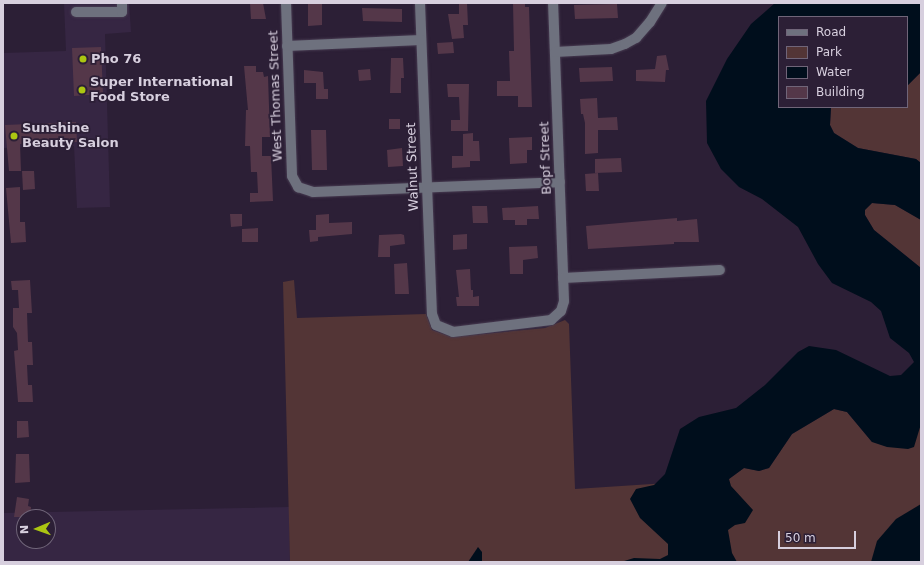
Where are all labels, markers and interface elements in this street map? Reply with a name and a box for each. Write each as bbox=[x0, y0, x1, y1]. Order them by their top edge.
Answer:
legend bbox=[778, 16, 908, 108]
text: Road bbox=[816, 25, 846, 39]
street label: West Thomas Street bbox=[266, 30, 286, 162]
text: Park bbox=[816, 45, 842, 59]
place label: Pho 76 bbox=[91, 51, 141, 67]
marker: Pho 76 bbox=[78, 54, 88, 64]
text: Water bbox=[816, 65, 851, 79]
place label: Super International Food Store bbox=[90, 75, 233, 106]
marker: Super International Food Store bbox=[77, 85, 87, 95]
text: Building bbox=[816, 85, 865, 99]
place label: Sunshine Beauty Salon bbox=[22, 121, 119, 152]
street label: Bopf Street bbox=[537, 121, 555, 195]
street label: Walnut Street bbox=[404, 122, 422, 212]
marker: Sunshine Beauty Salon bbox=[9, 131, 19, 141]
north arrow bbox=[16, 509, 56, 549]
scale bar bbox=[780, 523, 858, 549]
text: N bbox=[18, 525, 31, 534]
text: 50 m bbox=[785, 531, 816, 545]

